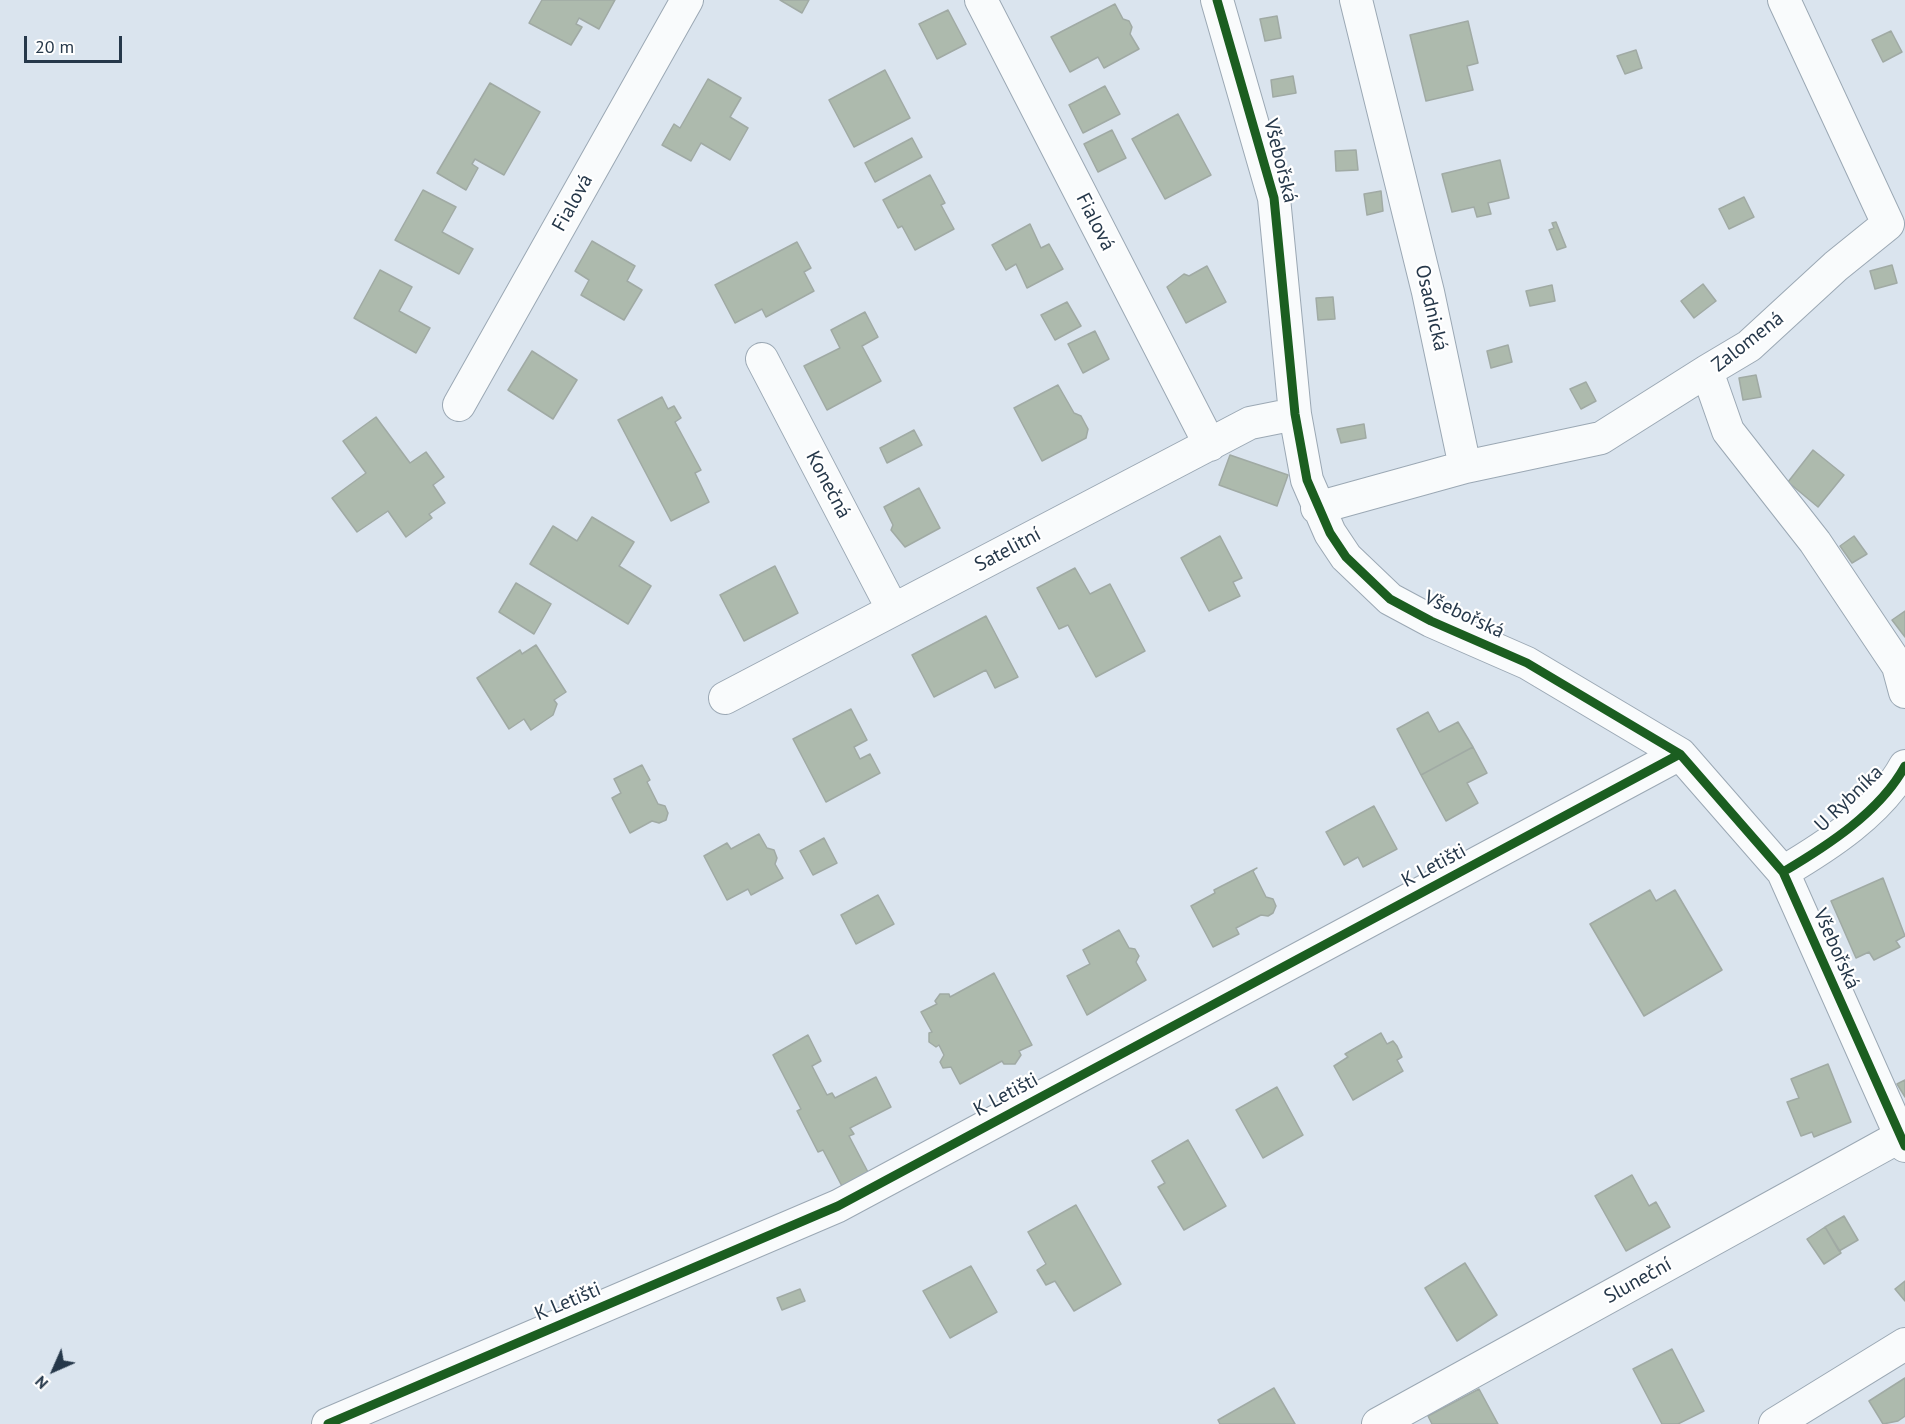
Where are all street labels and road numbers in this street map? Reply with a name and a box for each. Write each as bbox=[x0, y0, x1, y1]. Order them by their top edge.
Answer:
street label: Všebořská bbox=[1258, 117, 1302, 205]
street label: Fialová bbox=[548, 170, 598, 236]
street label: Fialová bbox=[1070, 189, 1120, 255]
street label: Osadnická bbox=[1409, 263, 1453, 353]
street label: Zalomená bbox=[1707, 307, 1789, 377]
street label: Konečná bbox=[800, 447, 856, 523]
street label: Satelitní bbox=[971, 523, 1045, 577]
street label: Všebořská bbox=[1420, 586, 1508, 644]
street label: U Rybníka bbox=[1810, 761, 1888, 837]
street label: K Letišti bbox=[1398, 839, 1470, 893]
street label: Všebořská bbox=[1808, 905, 1864, 993]
street label: K Letišti bbox=[970, 1068, 1042, 1122]
street label: Sluneční bbox=[1600, 1253, 1676, 1309]
street label: K Letišti bbox=[531, 1277, 605, 1327]

